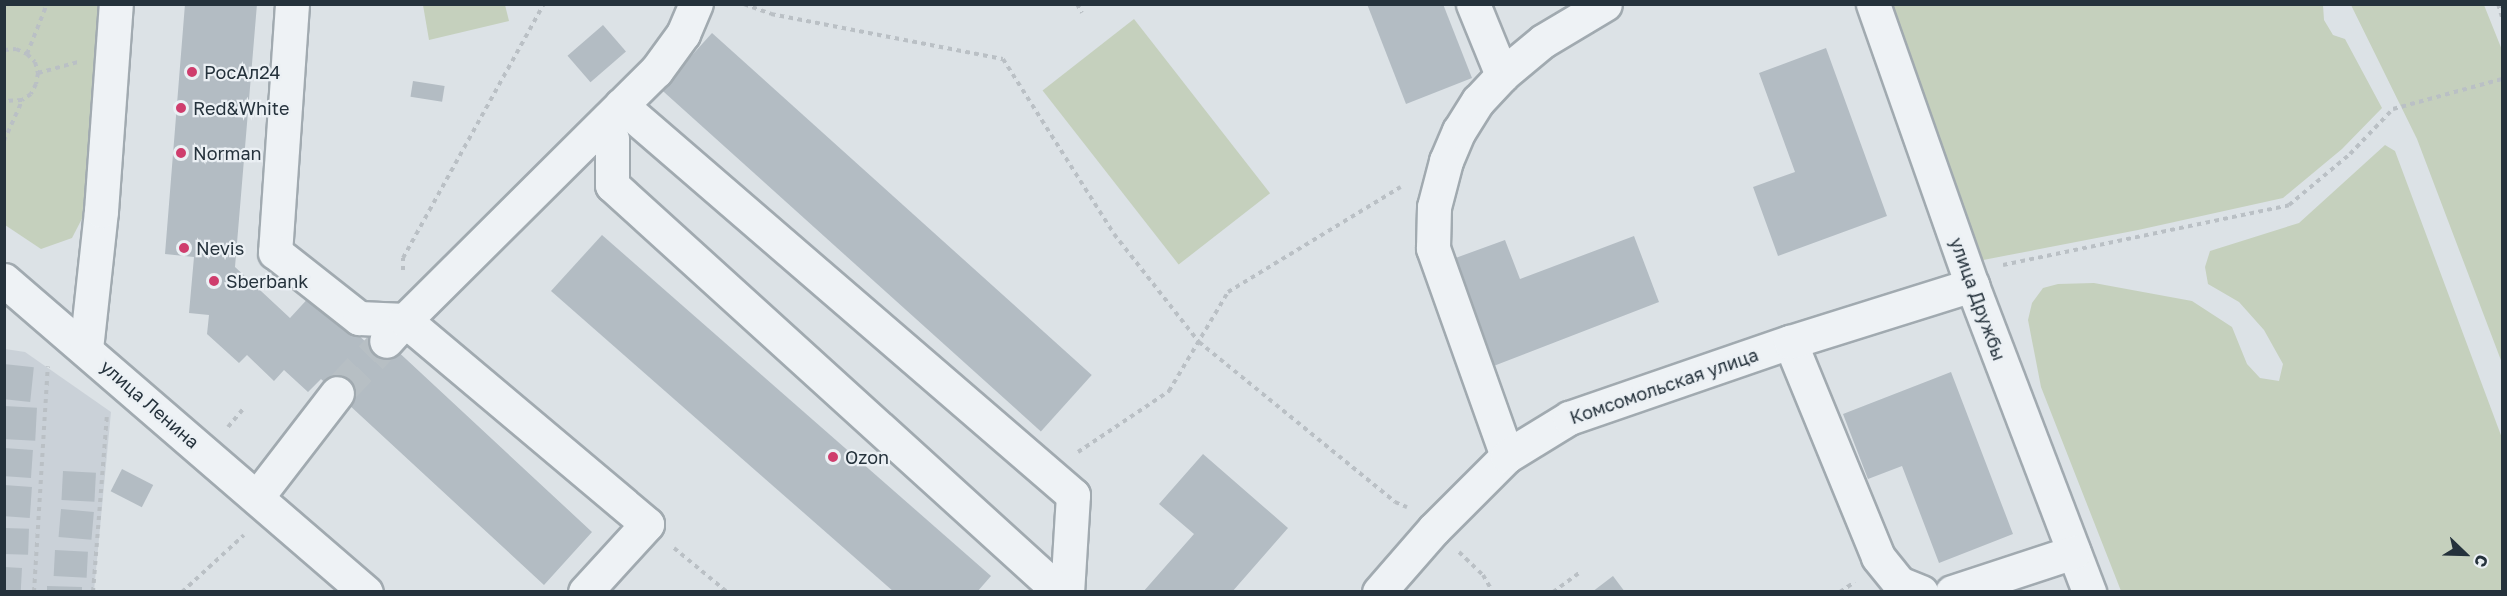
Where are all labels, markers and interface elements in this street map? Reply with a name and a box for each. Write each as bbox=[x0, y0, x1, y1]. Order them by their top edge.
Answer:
place label: РосАл24 bbox=[204, 61, 281, 83]
marker: РосАл24 bbox=[185, 65, 199, 79]
place label: Red&White bbox=[193, 97, 289, 119]
marker: Red&White bbox=[174, 101, 188, 115]
place label: Norman bbox=[193, 142, 262, 164]
marker: Norman bbox=[174, 146, 188, 160]
street label: улица Дружбы bbox=[1946, 234, 2010, 364]
place label: Nevis bbox=[196, 237, 244, 259]
marker: Nevis bbox=[177, 241, 191, 255]
place label: Sberbank bbox=[226, 270, 309, 292]
marker: Sberbank bbox=[207, 274, 221, 288]
street label: Комсомольская улица bbox=[1567, 344, 1761, 428]
street label: улица Ленина bbox=[96, 355, 204, 453]
place label: Ozon bbox=[845, 446, 889, 468]
marker: Ozon bbox=[826, 450, 840, 464]
north arrow bbox=[2435, 524, 2495, 584]
text: С bbox=[2470, 552, 2493, 570]

